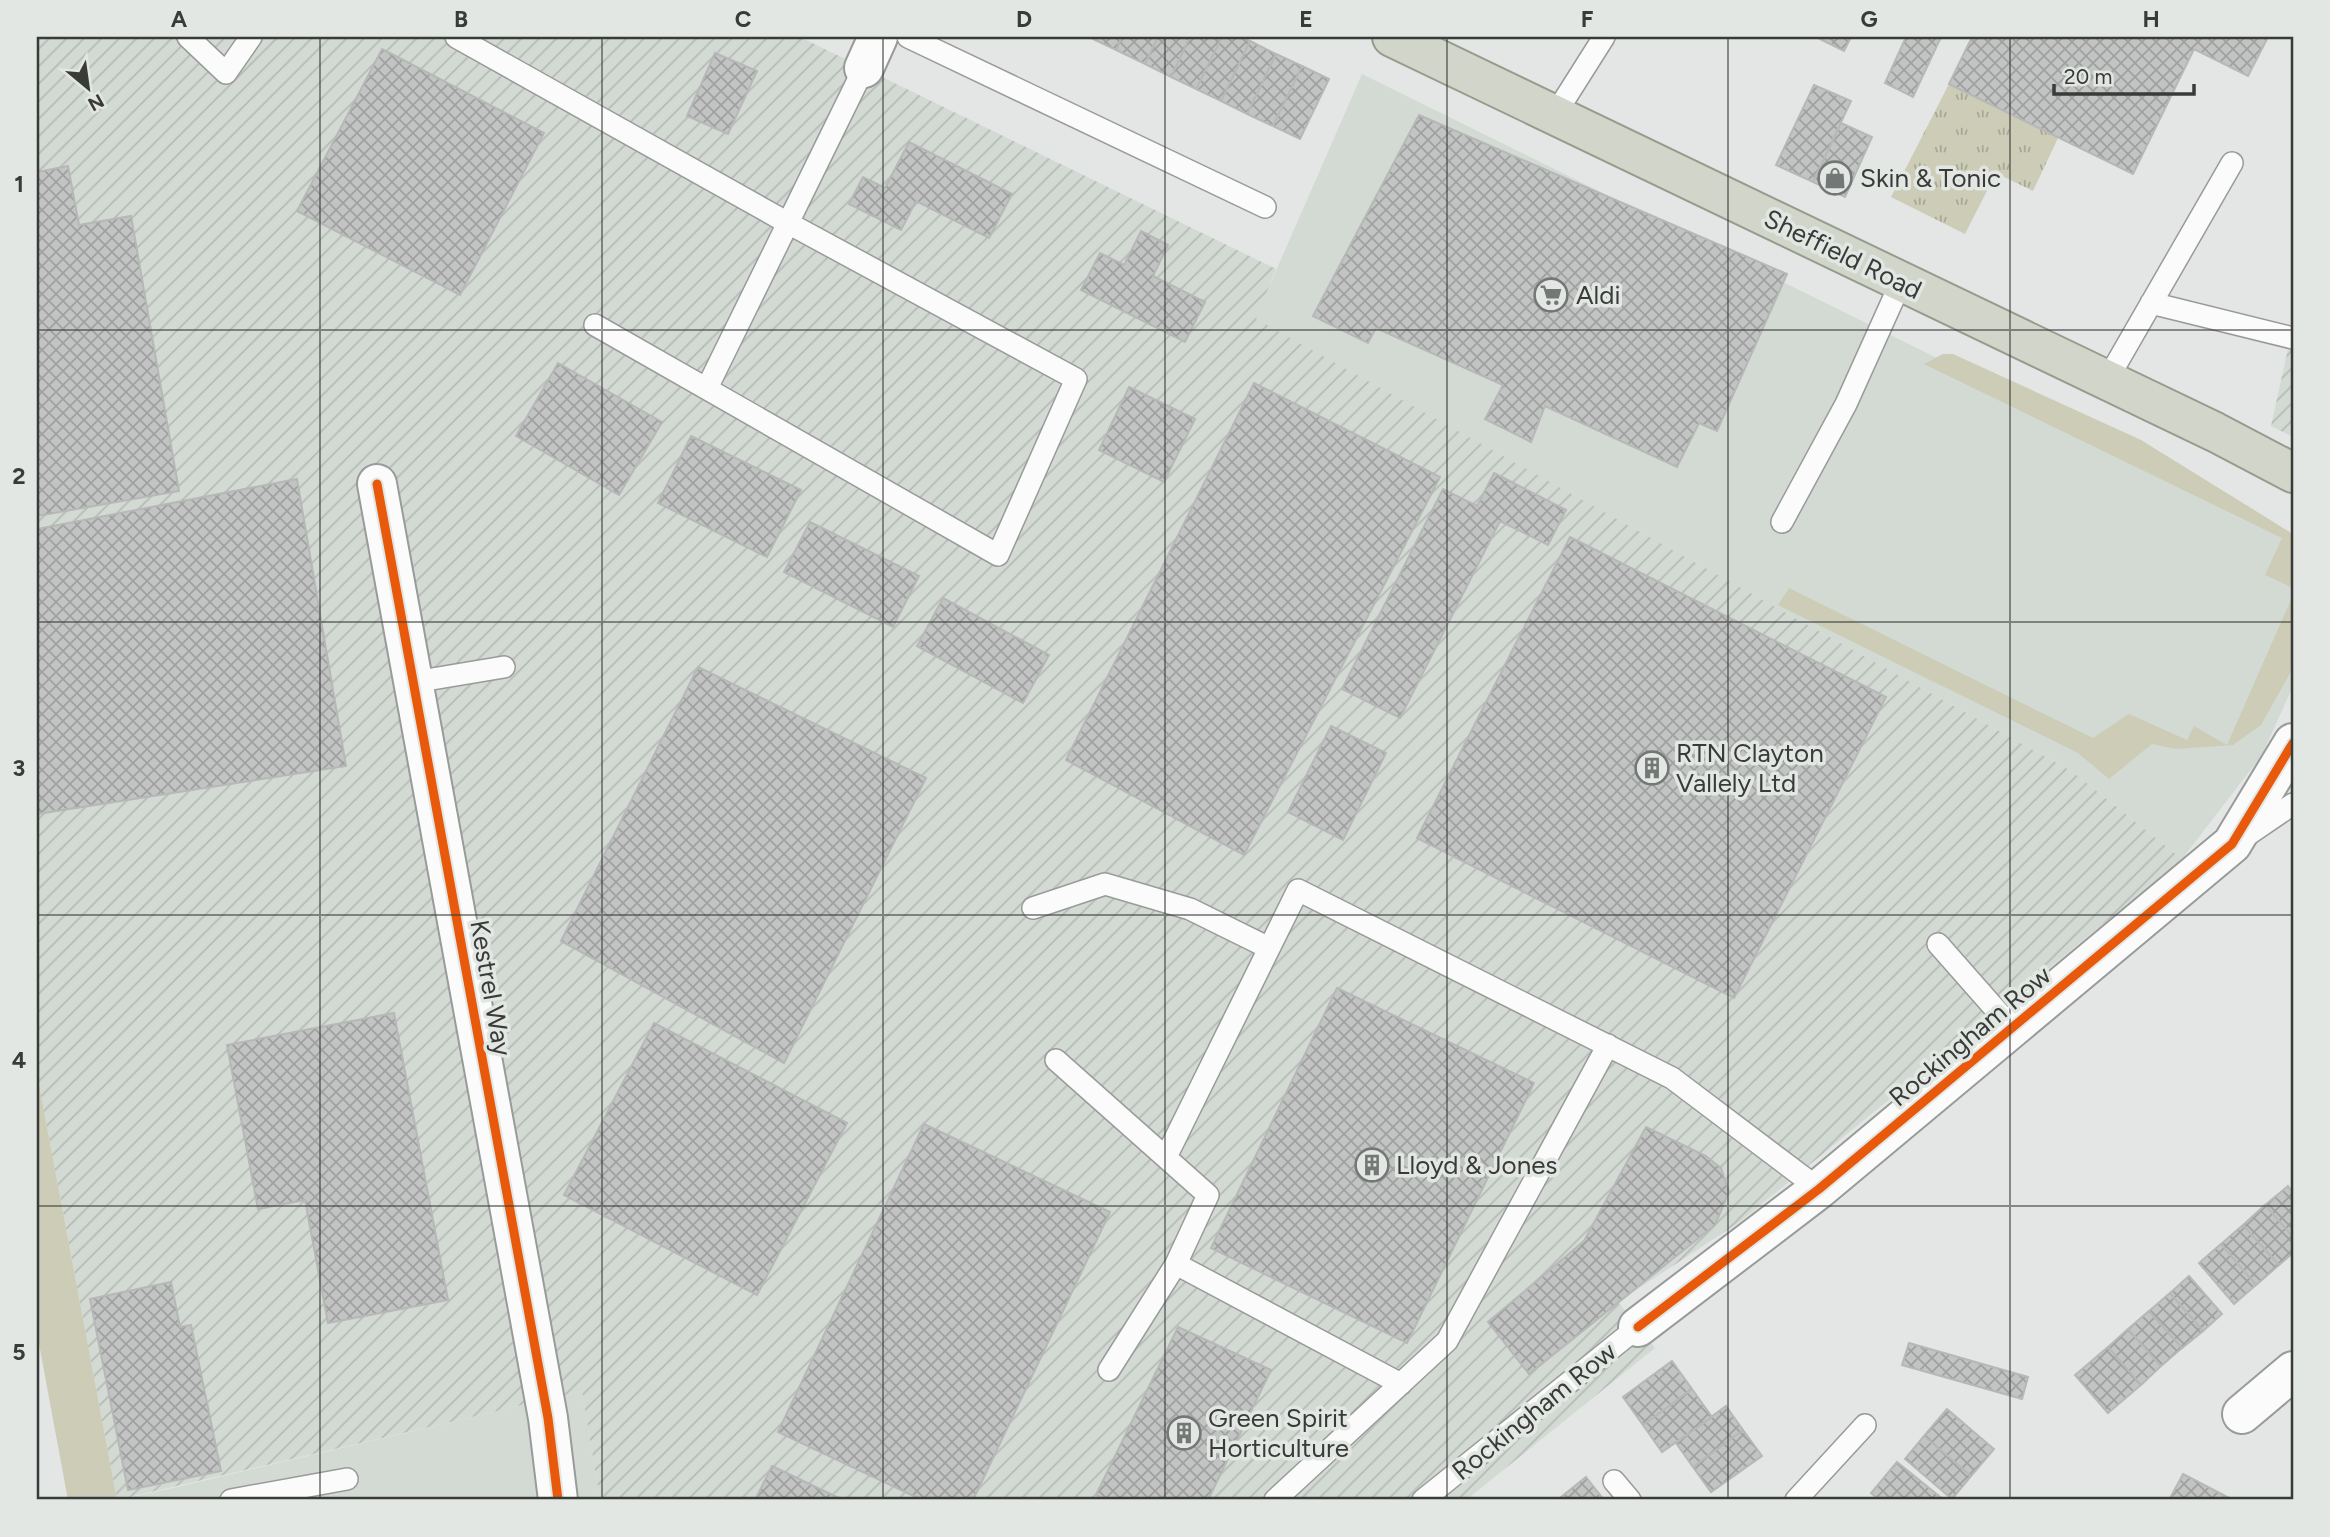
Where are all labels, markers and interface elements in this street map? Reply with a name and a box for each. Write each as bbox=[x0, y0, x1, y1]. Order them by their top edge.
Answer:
text: A bbox=[171, 5, 188, 33]
text: B bbox=[454, 5, 468, 33]
text: C bbox=[735, 5, 752, 33]
text: D bbox=[1016, 5, 1032, 33]
text: E bbox=[1299, 5, 1313, 33]
text: F bbox=[1581, 5, 1594, 33]
text: G bbox=[1860, 5, 1878, 33]
text: H bbox=[2142, 5, 2160, 33]
north arrow bbox=[52, 52, 122, 122]
scale bar bbox=[2054, 52, 2194, 96]
text: 20 m bbox=[2064, 64, 2112, 89]
text: N bbox=[84, 89, 108, 116]
shop icon: Skin & Tonic bbox=[1816, 159, 1854, 197]
place label: Skin & Tonic bbox=[1860, 162, 2001, 194]
text: 1 bbox=[14, 170, 24, 198]
street label: Sheffield Road bbox=[1759, 202, 1927, 306]
supermarket icon: Aldi bbox=[1532, 276, 1570, 314]
place label: Aldi bbox=[1576, 279, 1621, 311]
text: 2 bbox=[12, 462, 26, 490]
place label: RTN Clayton Vallely Ltd bbox=[1676, 737, 1824, 799]
building icon: RTN Clayton Vallely Ltd bbox=[1633, 749, 1671, 787]
text: 3 bbox=[13, 754, 25, 782]
street label: Kestrel Way bbox=[463, 917, 519, 1059]
street label: Rockingham Row bbox=[1883, 959, 2058, 1113]
text: 4 bbox=[12, 1046, 26, 1074]
building icon: Lloyd & Jones bbox=[1353, 1146, 1391, 1184]
place label: Lloyd & Jones bbox=[1396, 1149, 1557, 1181]
street label: Rockingham Row bbox=[1446, 1335, 1623, 1487]
text: 5 bbox=[12, 1338, 26, 1366]
place label: Green Spirit Horticulture bbox=[1208, 1402, 1349, 1464]
building icon: Green Spirit Horticulture bbox=[1165, 1414, 1203, 1452]

